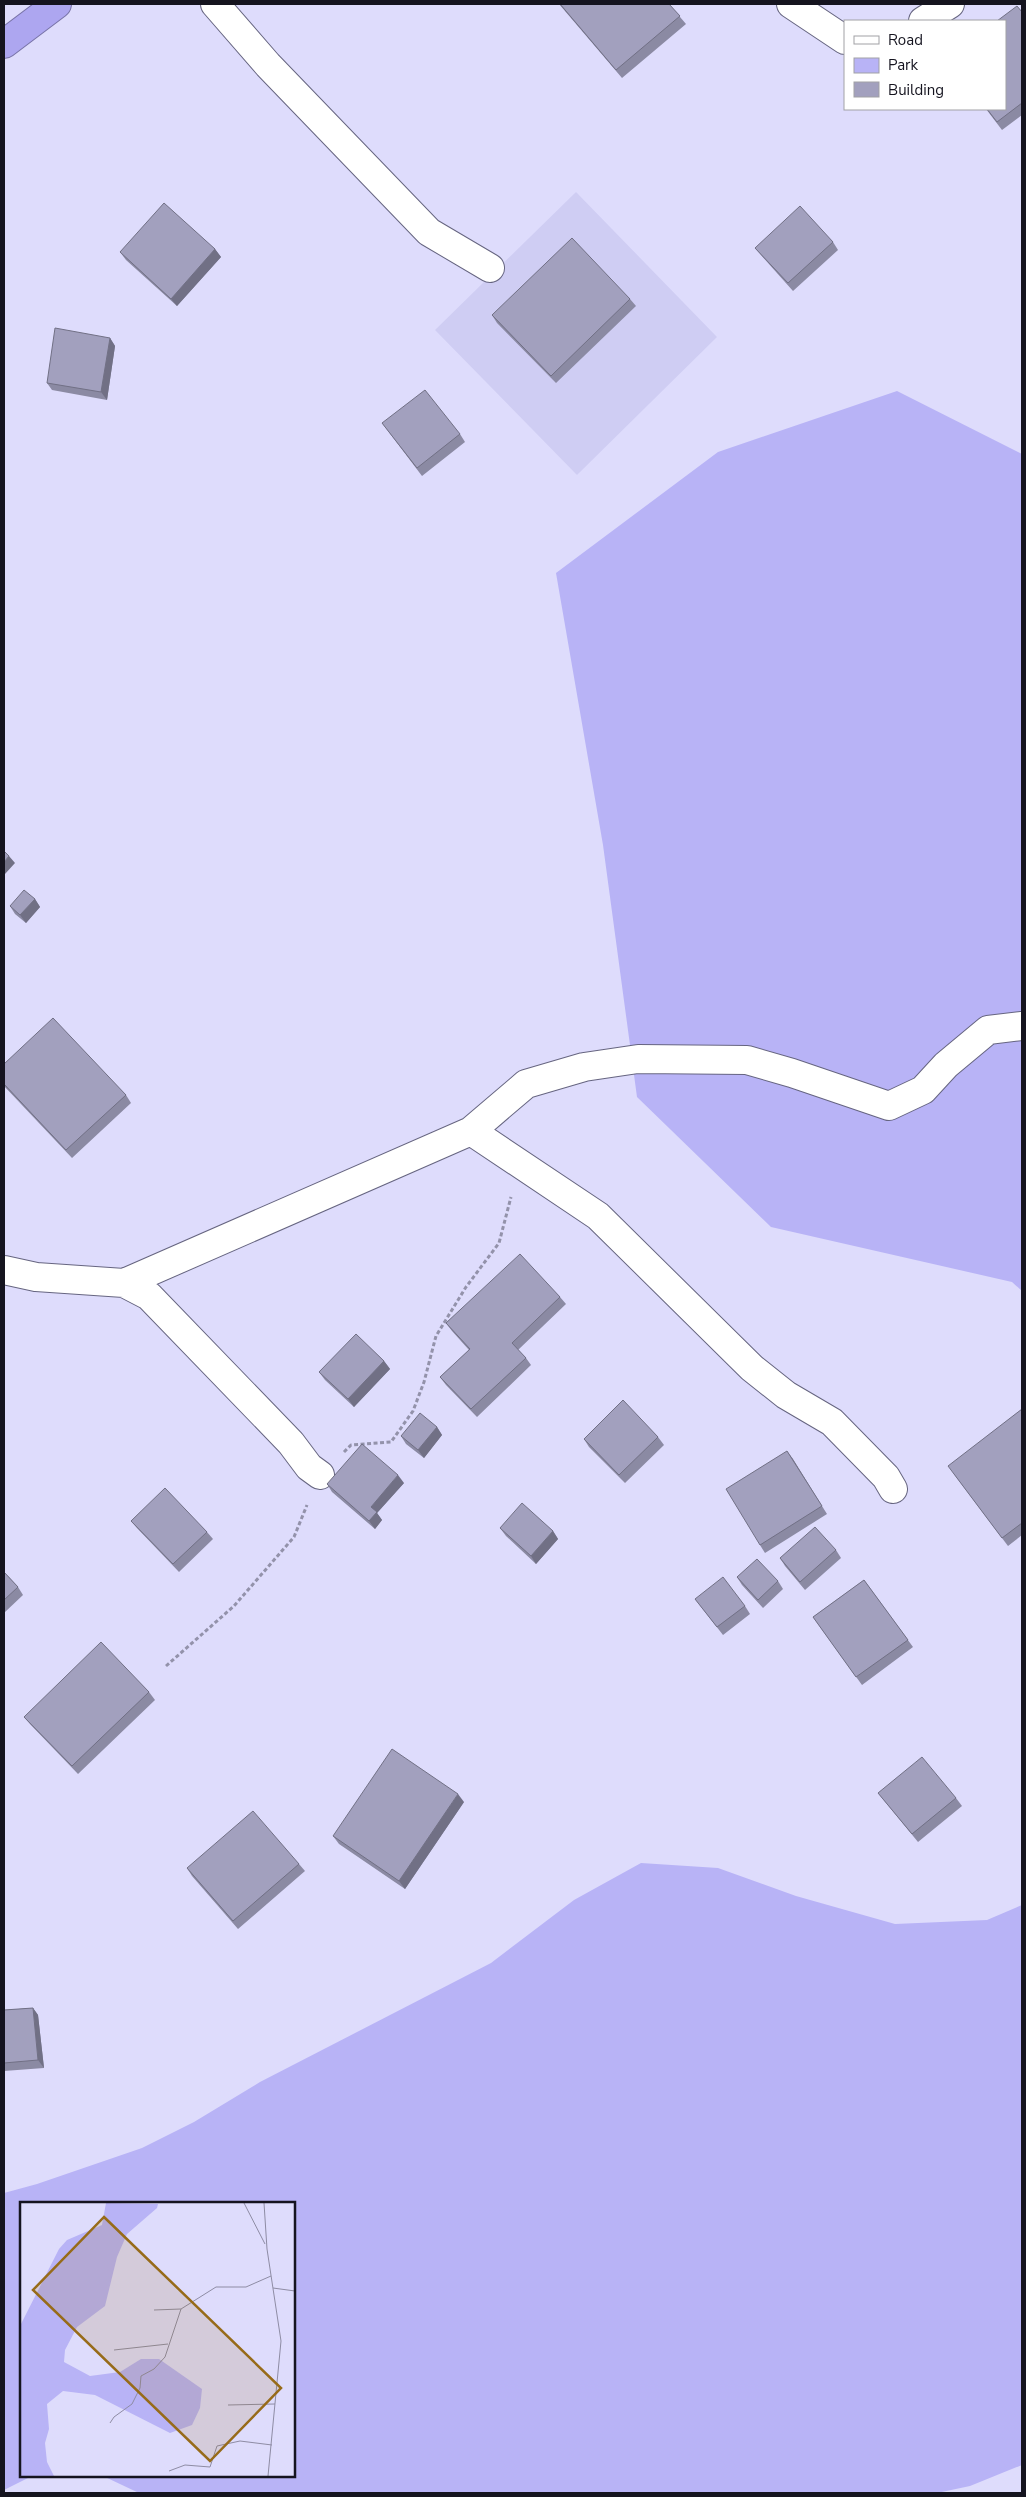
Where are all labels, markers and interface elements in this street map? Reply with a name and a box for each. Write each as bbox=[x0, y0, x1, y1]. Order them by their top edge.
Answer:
legend bbox=[844, 20, 1006, 110]
text: Road bbox=[888, 30, 923, 50]
text: Park bbox=[888, 55, 918, 75]
text: Building bbox=[888, 80, 944, 100]
inset map bbox=[20, 2202, 295, 2477]

